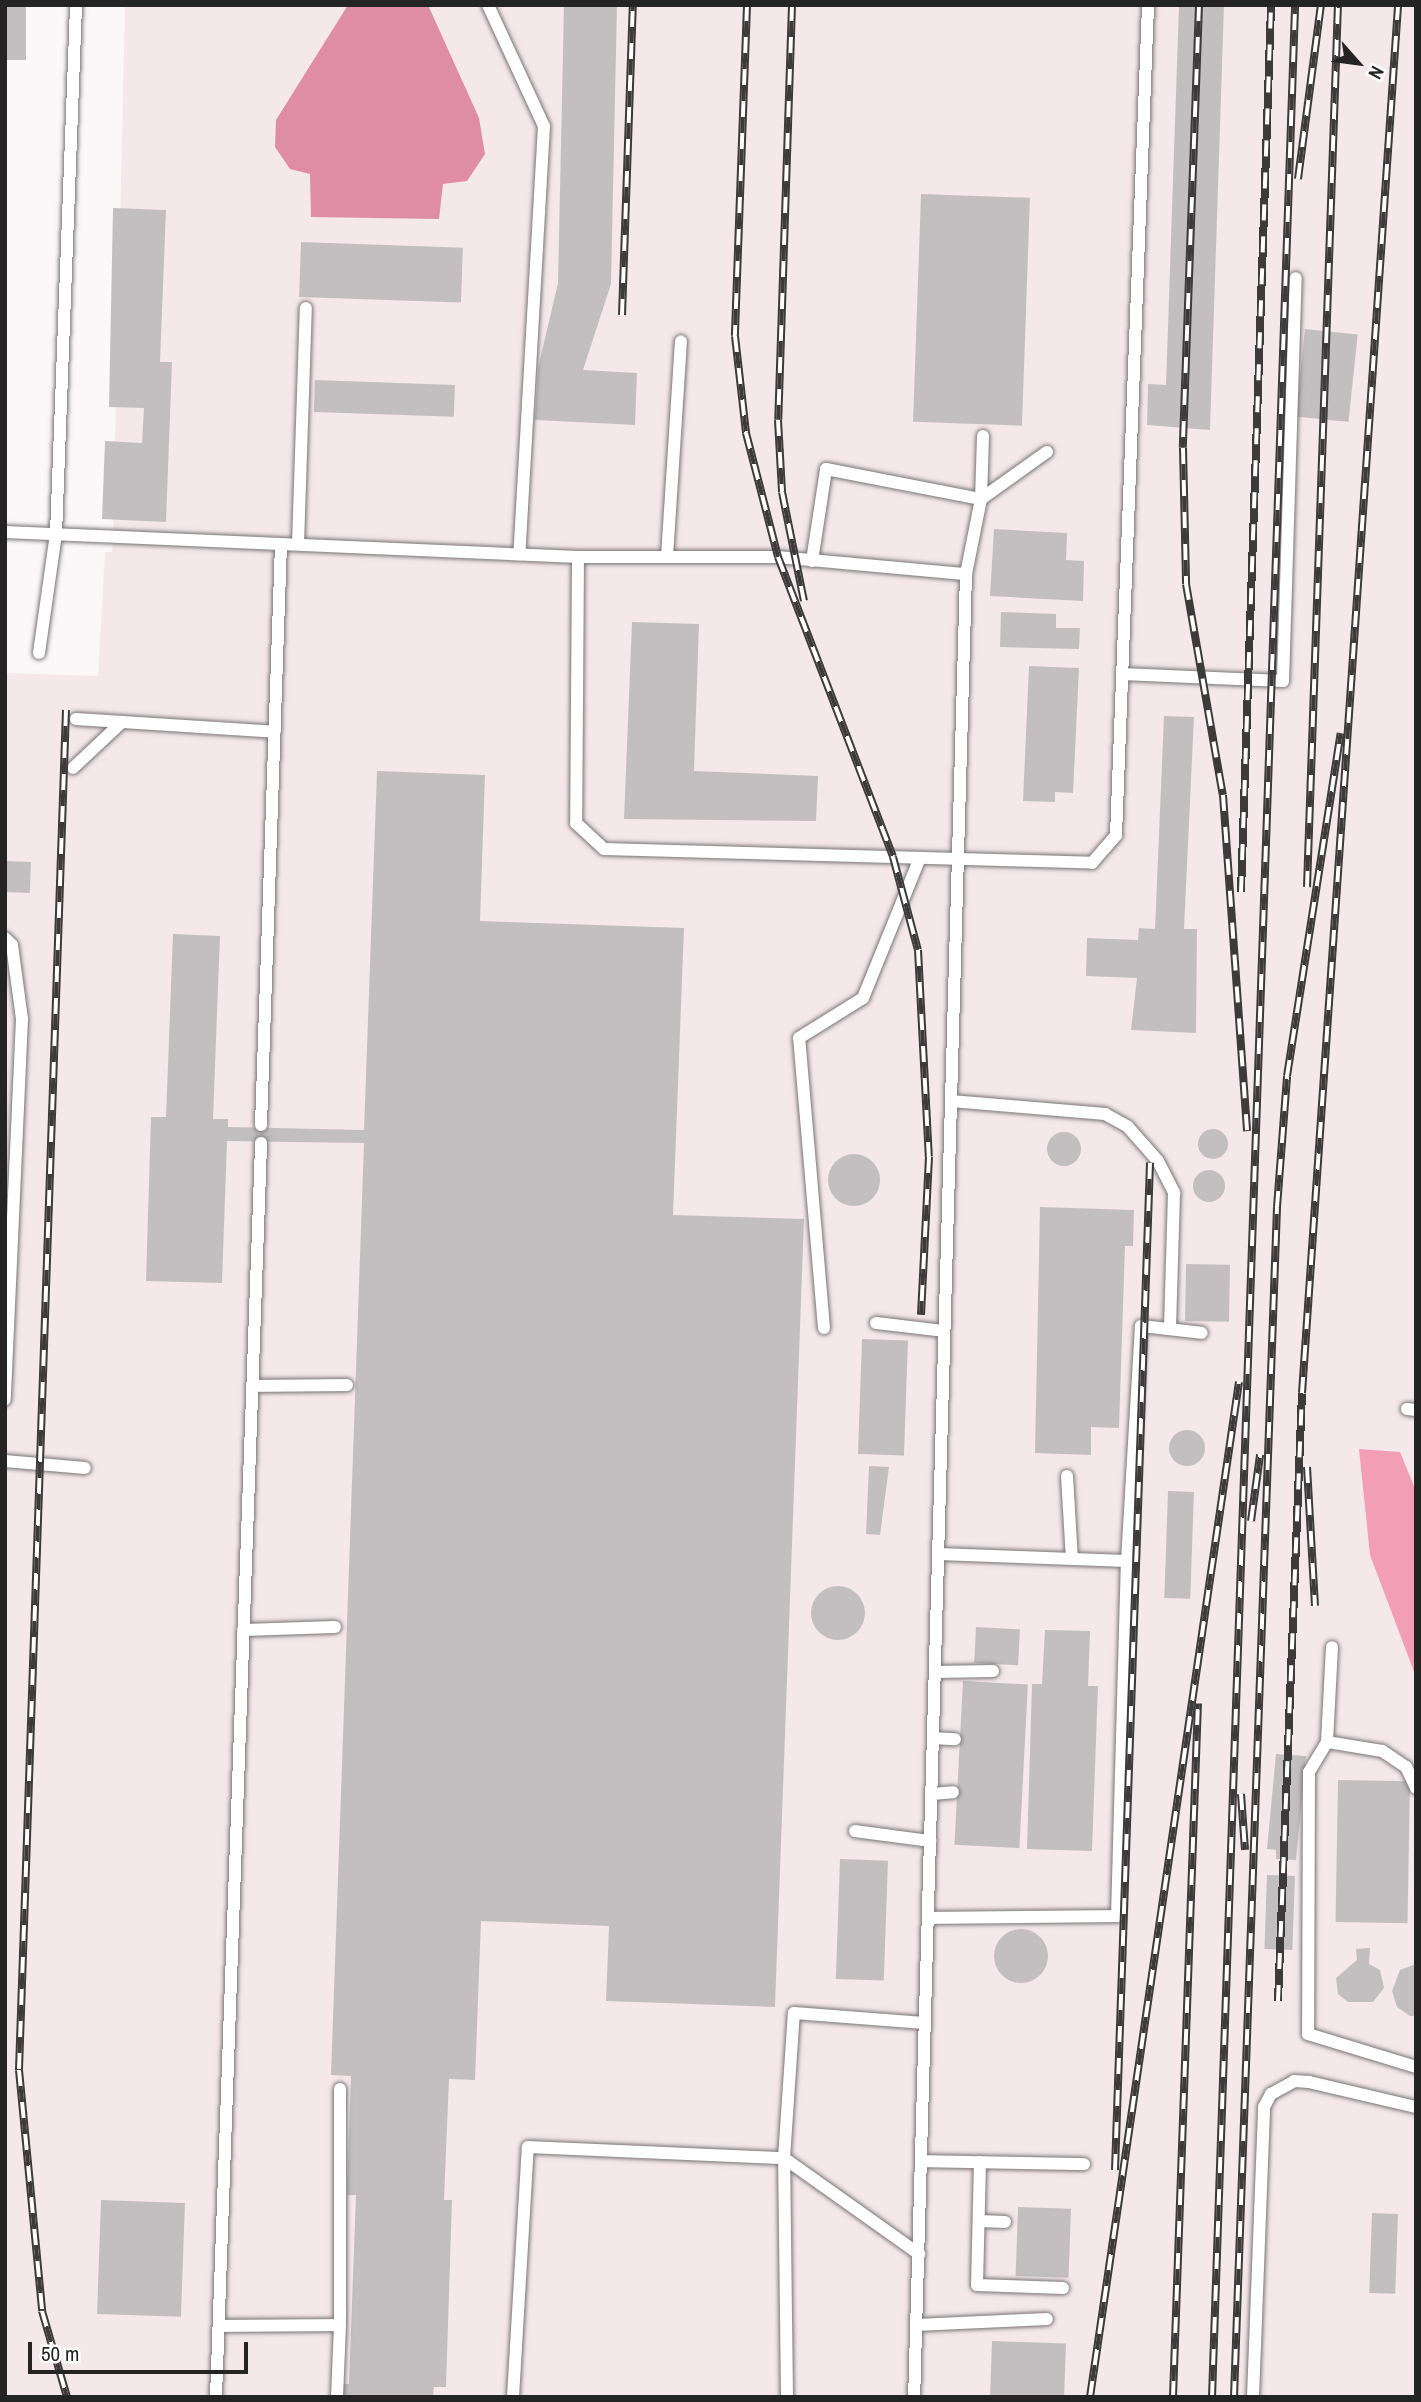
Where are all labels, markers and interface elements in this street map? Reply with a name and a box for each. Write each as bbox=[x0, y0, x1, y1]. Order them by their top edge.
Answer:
north arrow bbox=[1323, 28, 1393, 98]
text: N bbox=[1362, 62, 1391, 84]
scale bar bbox=[32, 2328, 252, 2372]
text: 50 m bbox=[41, 2339, 79, 2368]

